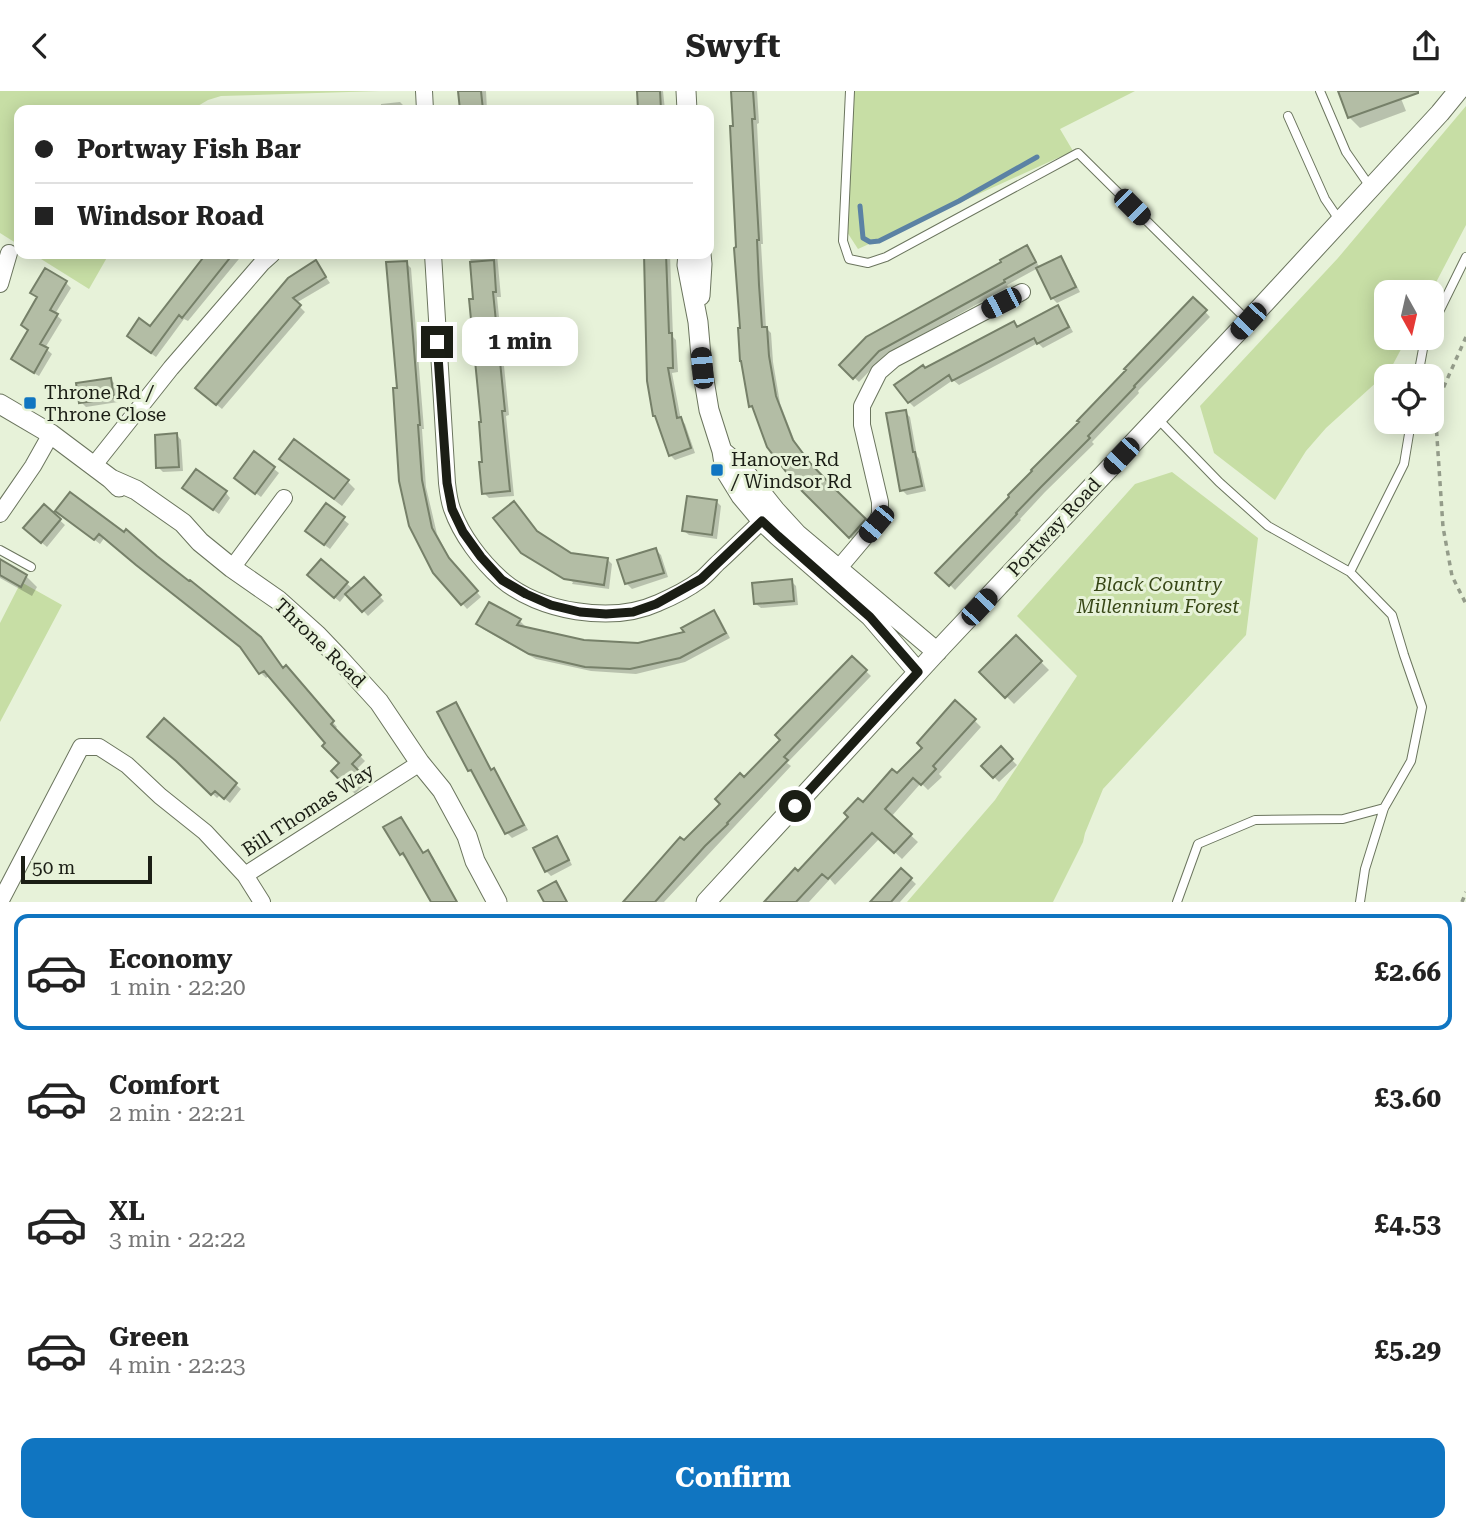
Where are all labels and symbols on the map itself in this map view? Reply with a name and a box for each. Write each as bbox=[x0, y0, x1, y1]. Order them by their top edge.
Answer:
car bbox=[1110, 185, 1155, 229]
north arrow bbox=[1374, 280, 1444, 350]
car bbox=[978, 284, 1025, 322]
car bbox=[1226, 298, 1271, 344]
callout: 1 min bbox=[462, 317, 577, 367]
route end bbox=[421, 326, 453, 358]
car bbox=[690, 346, 715, 390]
place label: Throne Rd / Throne Close bbox=[44, 381, 166, 426]
marker: Throne Rd / Throne Close bbox=[22, 395, 38, 411]
car bbox=[1099, 433, 1144, 479]
place label: Hanover Rd / Windsor Rd bbox=[730, 448, 852, 493]
marker: Hanover Rd / Windsor Rd bbox=[709, 462, 725, 478]
street label: Portway Road bbox=[1002, 473, 1106, 581]
car bbox=[855, 501, 898, 547]
park label: Black Country Millennium Forest bbox=[1076, 573, 1239, 618]
car bbox=[957, 584, 1002, 630]
street label: Throne Road bbox=[269, 594, 371, 692]
street label: Bill Thomas Way bbox=[238, 758, 379, 861]
route start bbox=[779, 790, 811, 822]
scale bar bbox=[21, 853, 152, 885]

